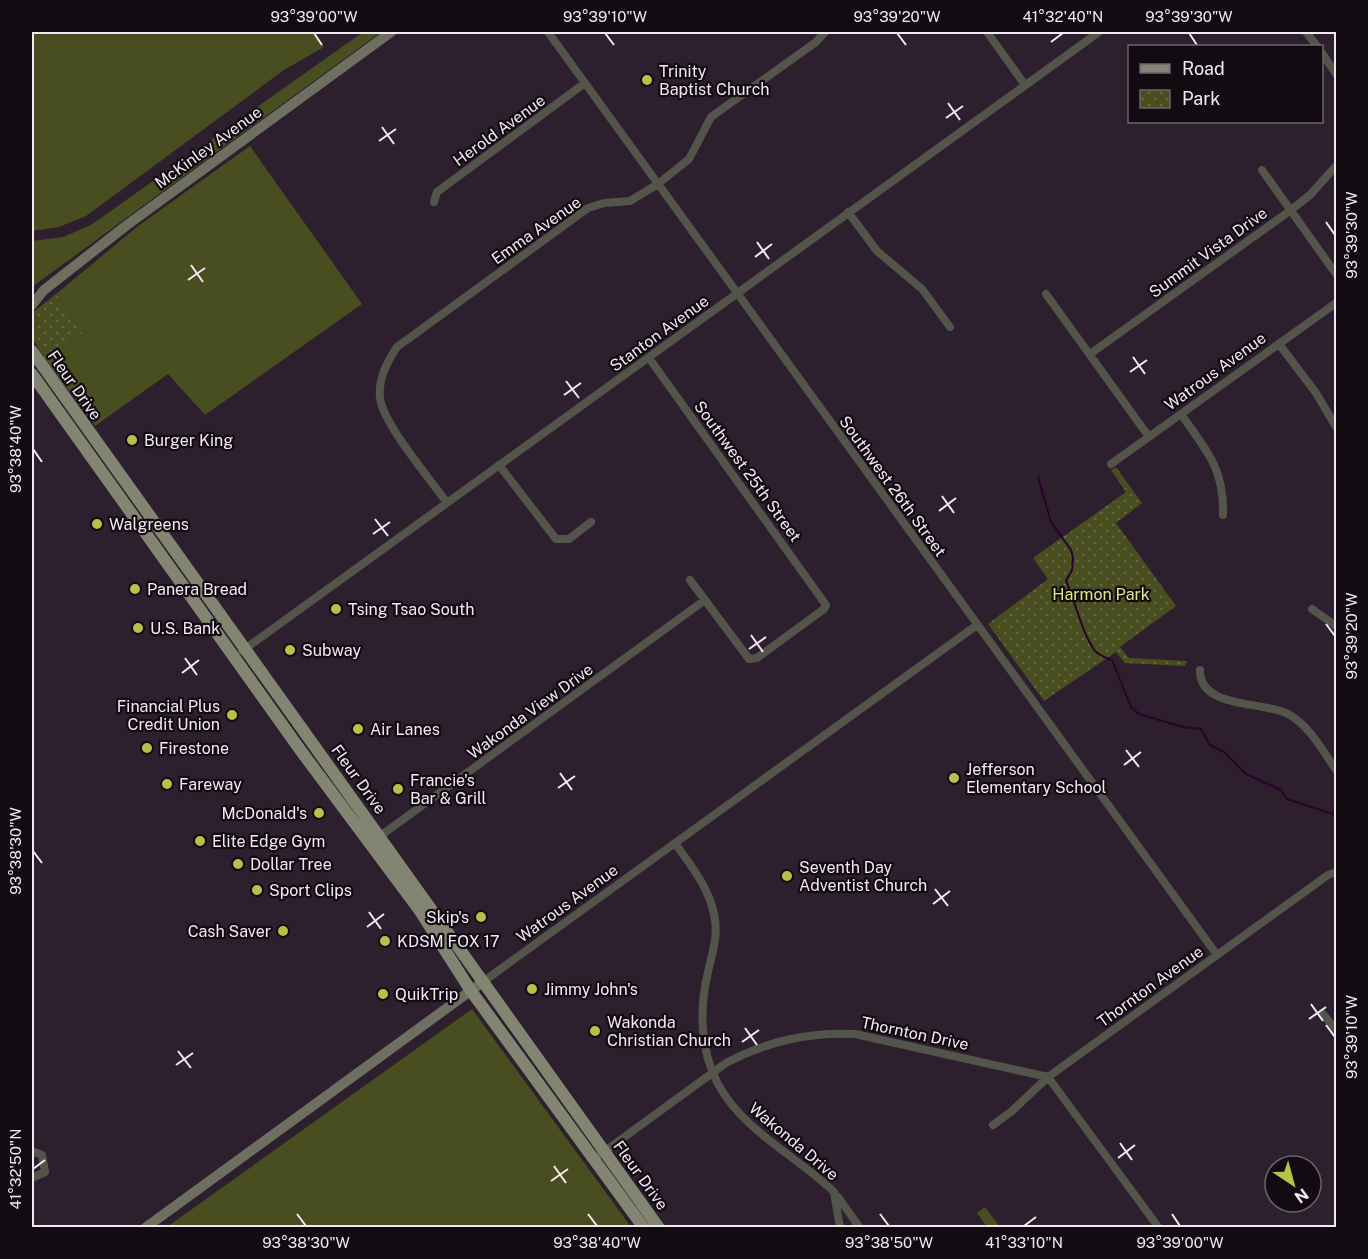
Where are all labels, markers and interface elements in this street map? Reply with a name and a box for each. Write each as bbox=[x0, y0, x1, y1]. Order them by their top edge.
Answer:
text: 93°39'00"W bbox=[270, 8, 358, 25]
text: 93°39'10"W bbox=[563, 8, 647, 25]
text: 93°39'20"W bbox=[854, 8, 940, 25]
text: 41°32'40"N bbox=[1023, 8, 1103, 25]
text: 93°39'30"W bbox=[1145, 8, 1233, 25]
legend bbox=[1128, 45, 1323, 123]
text: Road bbox=[1182, 58, 1225, 79]
place label: Trinity Baptist Church bbox=[659, 62, 770, 99]
marker: Trinity Baptist Church bbox=[640, 73, 654, 87]
text: Park bbox=[1182, 88, 1220, 109]
street label: Herold Avenue bbox=[450, 91, 549, 170]
street label: McKinley Avenue bbox=[151, 102, 265, 193]
text: 93°39'30"W bbox=[1343, 191, 1360, 279]
street label: Emma Avenue bbox=[488, 192, 585, 268]
street label: Summit Vista Drive bbox=[1146, 203, 1271, 302]
street label: Stanton Avenue bbox=[606, 291, 712, 376]
street label: Watrous Avenue bbox=[1161, 328, 1270, 415]
street label: Fleur Drive bbox=[44, 347, 106, 424]
street label: Southwest 25th Street bbox=[690, 397, 805, 545]
text: 93°38'40"W bbox=[7, 405, 24, 493]
street label: Southwest 26th Street bbox=[835, 412, 950, 560]
place label: Burger King bbox=[144, 431, 233, 450]
marker: Burger King bbox=[125, 433, 139, 447]
place label: Walgreens bbox=[109, 515, 189, 534]
marker: Walgreens bbox=[90, 517, 104, 531]
place label: Panera Bread bbox=[147, 580, 247, 599]
marker: Panera Bread bbox=[128, 582, 142, 596]
park label: Harmon Park bbox=[1052, 585, 1150, 604]
text: 93°39'20"W bbox=[1343, 593, 1360, 679]
place label: Tsing Tsao South bbox=[348, 600, 474, 619]
marker: Tsing Tsao South bbox=[329, 602, 343, 616]
place label: U.S. Bank bbox=[150, 619, 220, 638]
marker: U.S. Bank bbox=[131, 621, 145, 635]
place label: Subway bbox=[302, 641, 361, 660]
marker: Subway bbox=[283, 643, 297, 657]
street label: Wakonda View Drive bbox=[464, 659, 597, 763]
place label: Financial Plus Credit Union bbox=[117, 697, 220, 734]
marker: Financial Plus Credit Union bbox=[225, 708, 239, 722]
place label: Air Lanes bbox=[370, 720, 440, 739]
marker: Air Lanes bbox=[351, 722, 365, 736]
place label: Firestone bbox=[159, 739, 229, 758]
marker: Firestone bbox=[140, 741, 154, 755]
street label: Fleur Drive bbox=[327, 741, 390, 818]
place label: Jefferson Elementary School bbox=[966, 760, 1107, 797]
place label: Francie's Bar & Grill bbox=[410, 771, 487, 808]
marker: Jefferson Elementary School bbox=[947, 771, 961, 785]
place label: Fareway bbox=[179, 775, 242, 794]
marker: Fareway bbox=[160, 777, 174, 791]
marker: Francie's Bar & Grill bbox=[391, 782, 405, 796]
place label: McDonald's bbox=[221, 804, 307, 823]
marker: McDonald's bbox=[312, 806, 326, 820]
text: 93°38'30"W bbox=[7, 807, 24, 895]
place label: Elite Edge Gym bbox=[212, 832, 325, 851]
marker: Elite Edge Gym bbox=[193, 834, 207, 848]
place label: Dollar Tree bbox=[250, 855, 332, 874]
marker: Dollar Tree bbox=[231, 857, 245, 871]
place label: Seventh Day Adventist Church bbox=[799, 858, 927, 895]
street label: Watrous Avenue bbox=[513, 860, 622, 947]
marker: Seventh Day Adventist Church bbox=[780, 869, 794, 883]
place label: Sport Clips bbox=[269, 881, 352, 900]
marker: Sport Clips bbox=[250, 883, 264, 897]
place label: Skip's bbox=[426, 908, 469, 927]
marker: Skip's bbox=[474, 910, 488, 924]
place label: Cash Saver bbox=[188, 922, 271, 941]
marker: Cash Saver bbox=[276, 924, 290, 938]
place label: KDSM FOX 17 bbox=[397, 932, 500, 951]
marker: KDSM FOX 17 bbox=[378, 934, 392, 948]
street label: Thornton Avenue bbox=[1094, 942, 1207, 1031]
place label: Jimmy John's bbox=[544, 980, 638, 999]
marker: Jimmy John's bbox=[525, 982, 539, 996]
place label: QuikTrip bbox=[395, 985, 458, 1004]
marker: QuikTrip bbox=[376, 987, 390, 1001]
text: 93°39'10"W bbox=[1343, 995, 1360, 1079]
place label: Wakonda Christian Church bbox=[607, 1013, 731, 1050]
street label: Thornton Drive bbox=[859, 1013, 970, 1054]
marker: Wakonda Christian Church bbox=[588, 1024, 602, 1038]
street label: Wakonda Drive bbox=[745, 1098, 842, 1184]
text: 41°32'50"N bbox=[7, 1128, 24, 1210]
street label: Fleur Drive bbox=[609, 1137, 672, 1214]
north arrow bbox=[1263, 1154, 1323, 1214]
text: N bbox=[1291, 1184, 1312, 1207]
text: 93°38'30"W bbox=[262, 1234, 350, 1251]
text: 93°38'40"W bbox=[553, 1234, 641, 1251]
text: 93°38'50"W bbox=[845, 1234, 933, 1251]
text: 41°33'10"N bbox=[985, 1234, 1063, 1251]
text: 93°39'00"W bbox=[1136, 1234, 1224, 1251]

